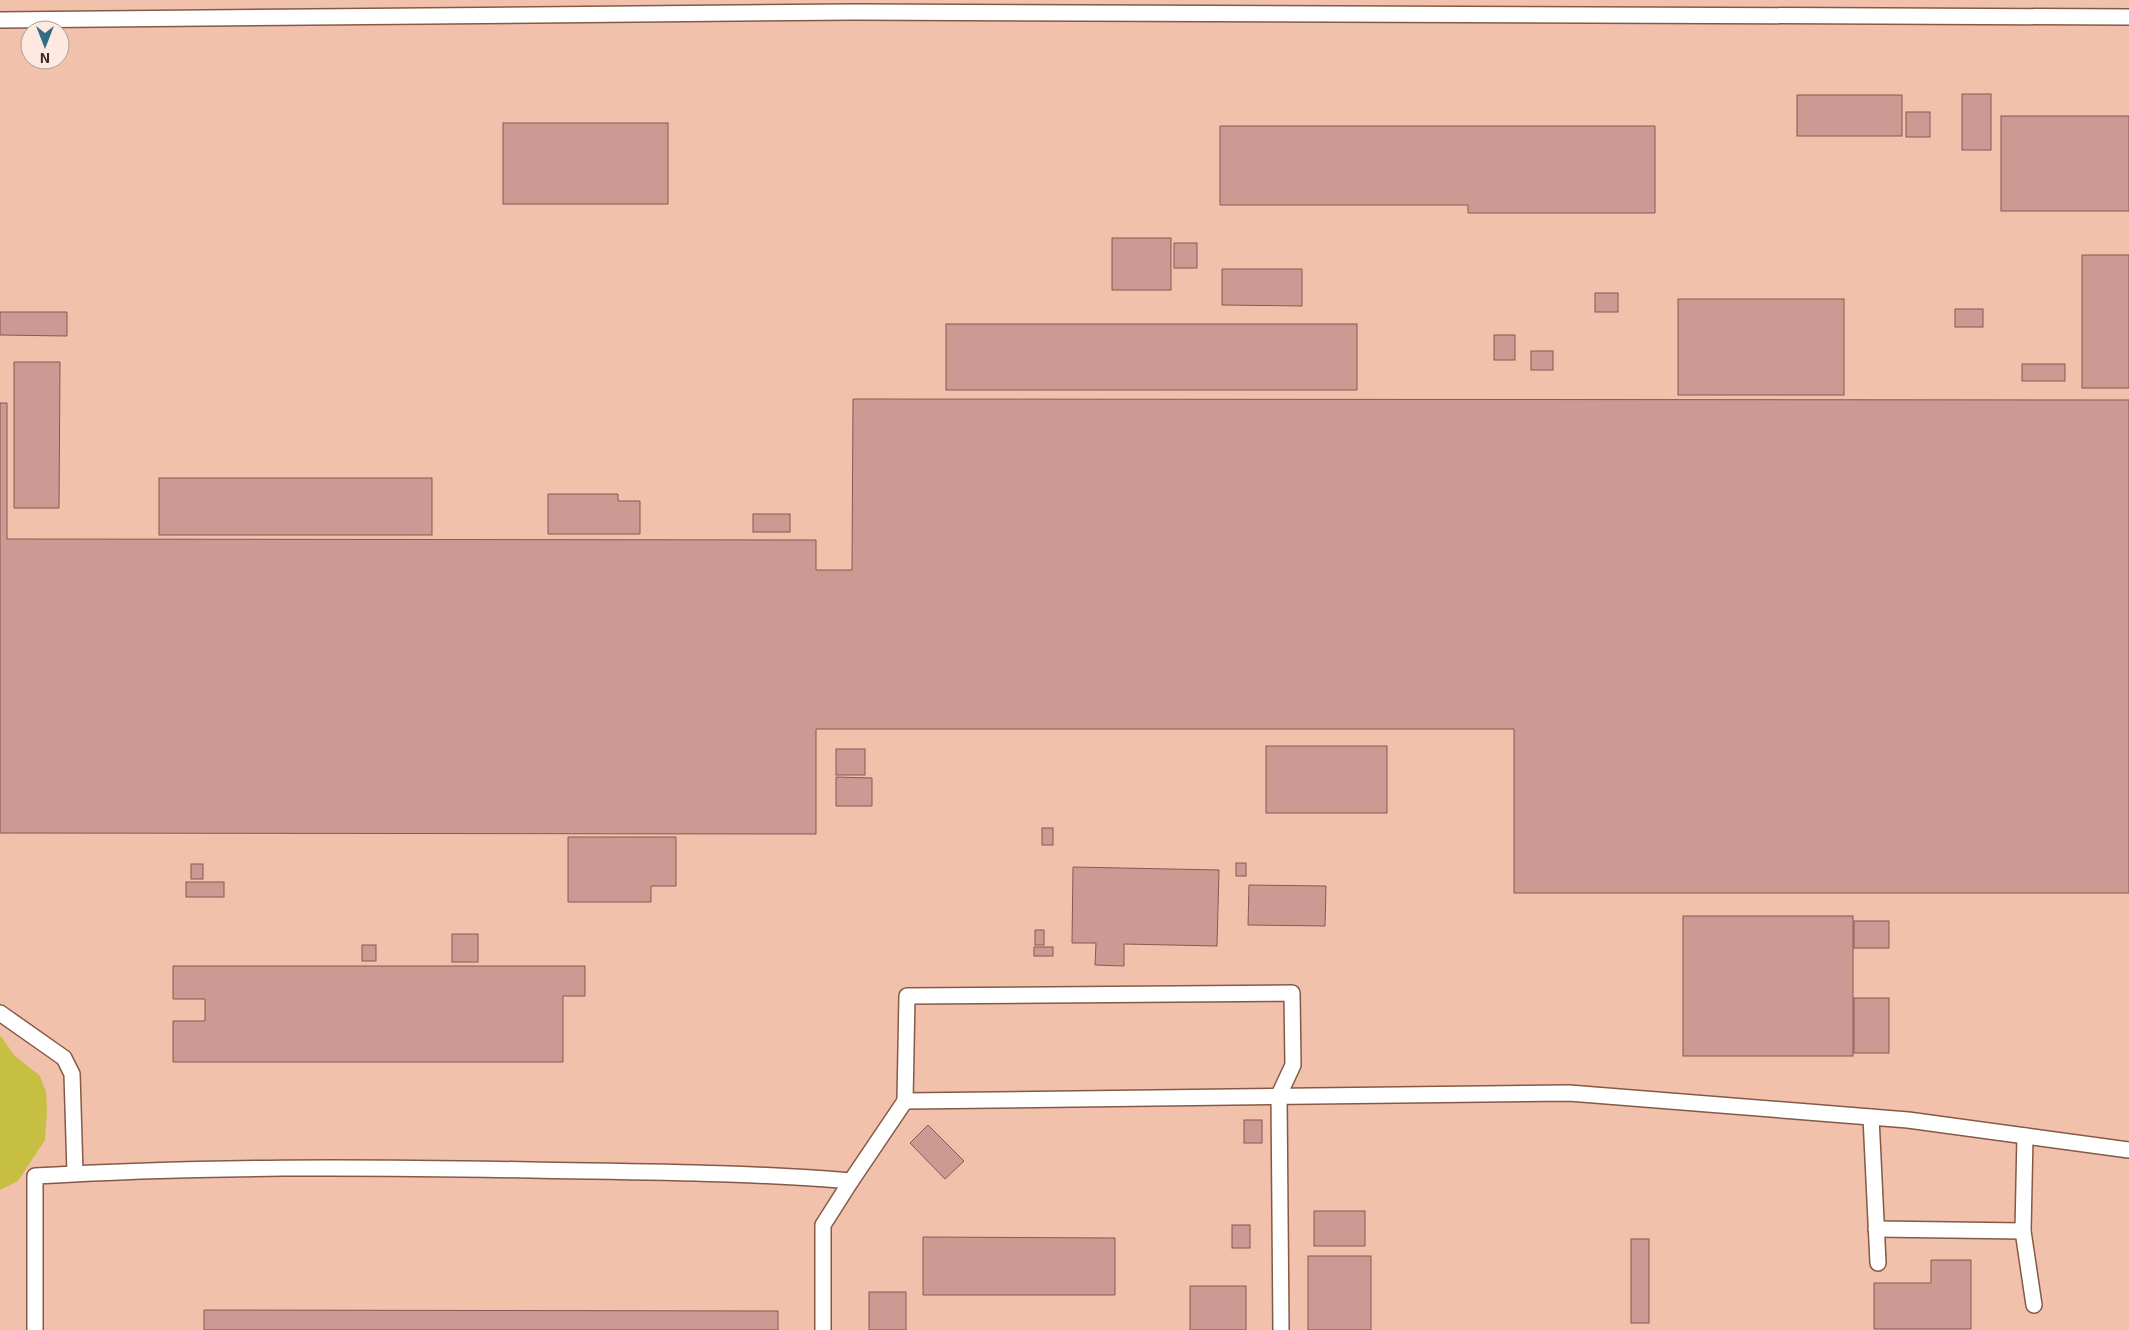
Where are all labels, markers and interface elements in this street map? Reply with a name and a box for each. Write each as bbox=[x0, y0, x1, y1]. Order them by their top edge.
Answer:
north arrow bbox=[20, 20, 70, 70]
text: N bbox=[40, 50, 50, 67]

